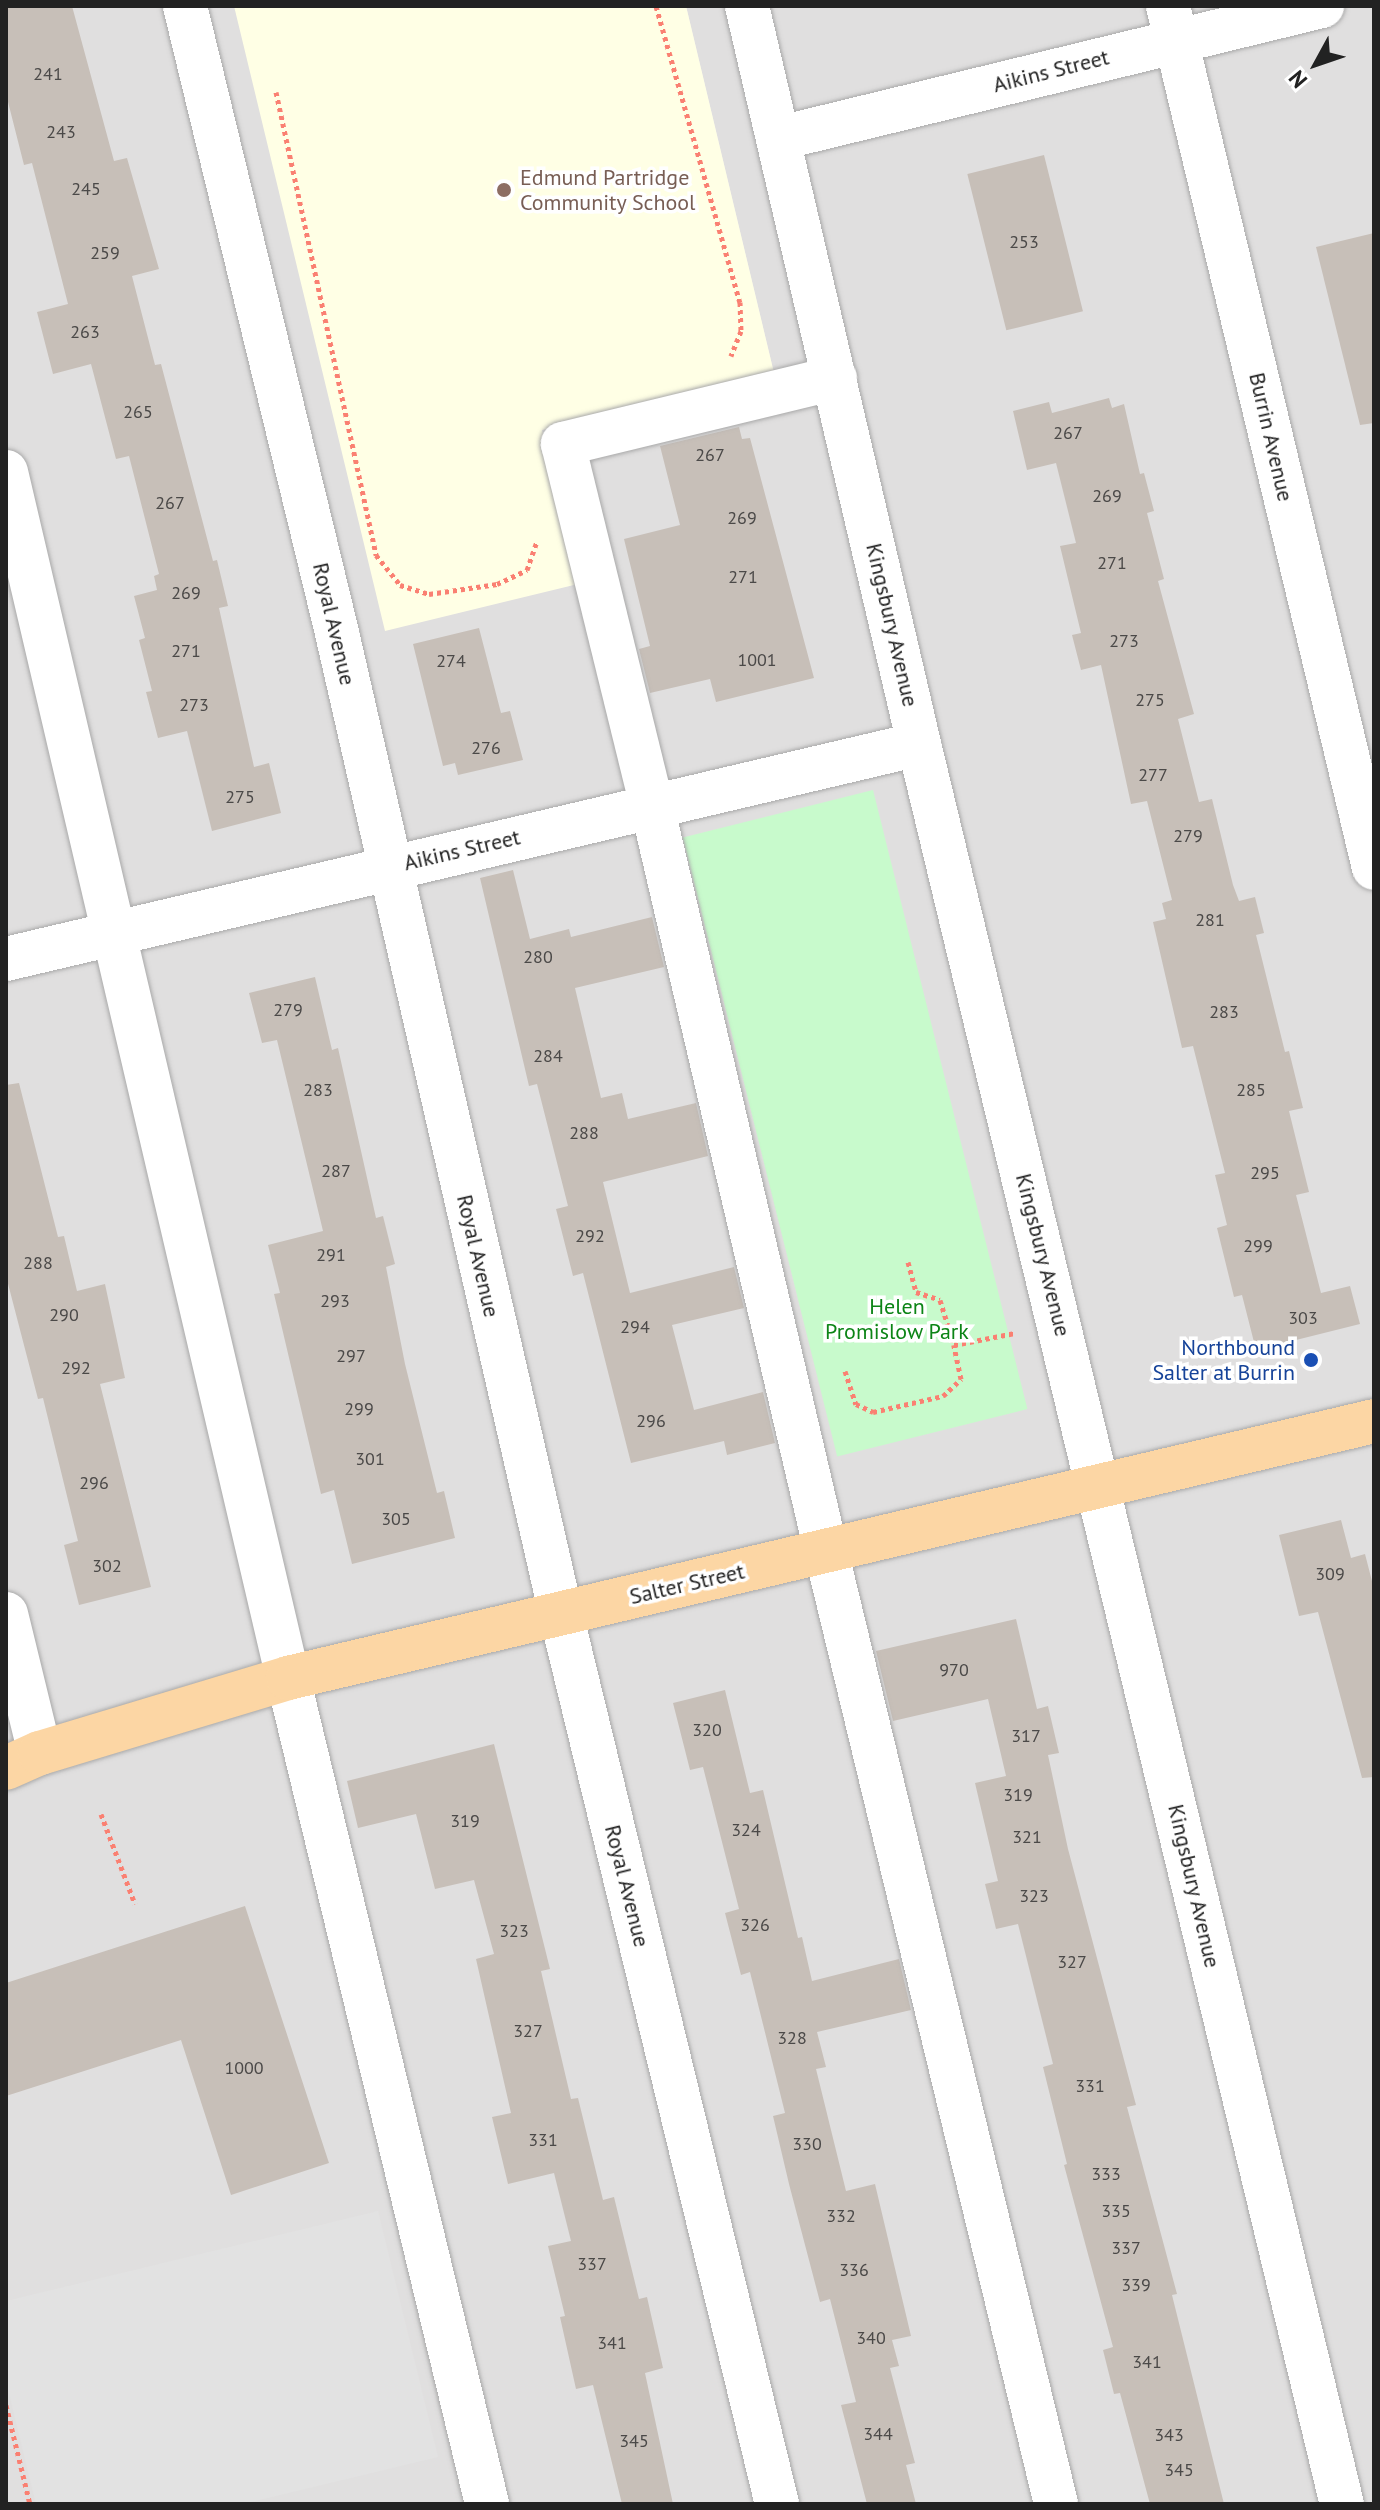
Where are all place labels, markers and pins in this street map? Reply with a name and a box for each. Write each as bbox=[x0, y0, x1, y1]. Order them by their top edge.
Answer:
place label: Edmund Partridge Community School bbox=[520, 164, 696, 216]
marker: Edmund Partridge Community School bbox=[495, 181, 513, 199]
place label: Northbound Salter at Burrin bbox=[1152, 1334, 1295, 1386]
marker: Northbound Salter at Burrin bbox=[1302, 1351, 1320, 1369]

